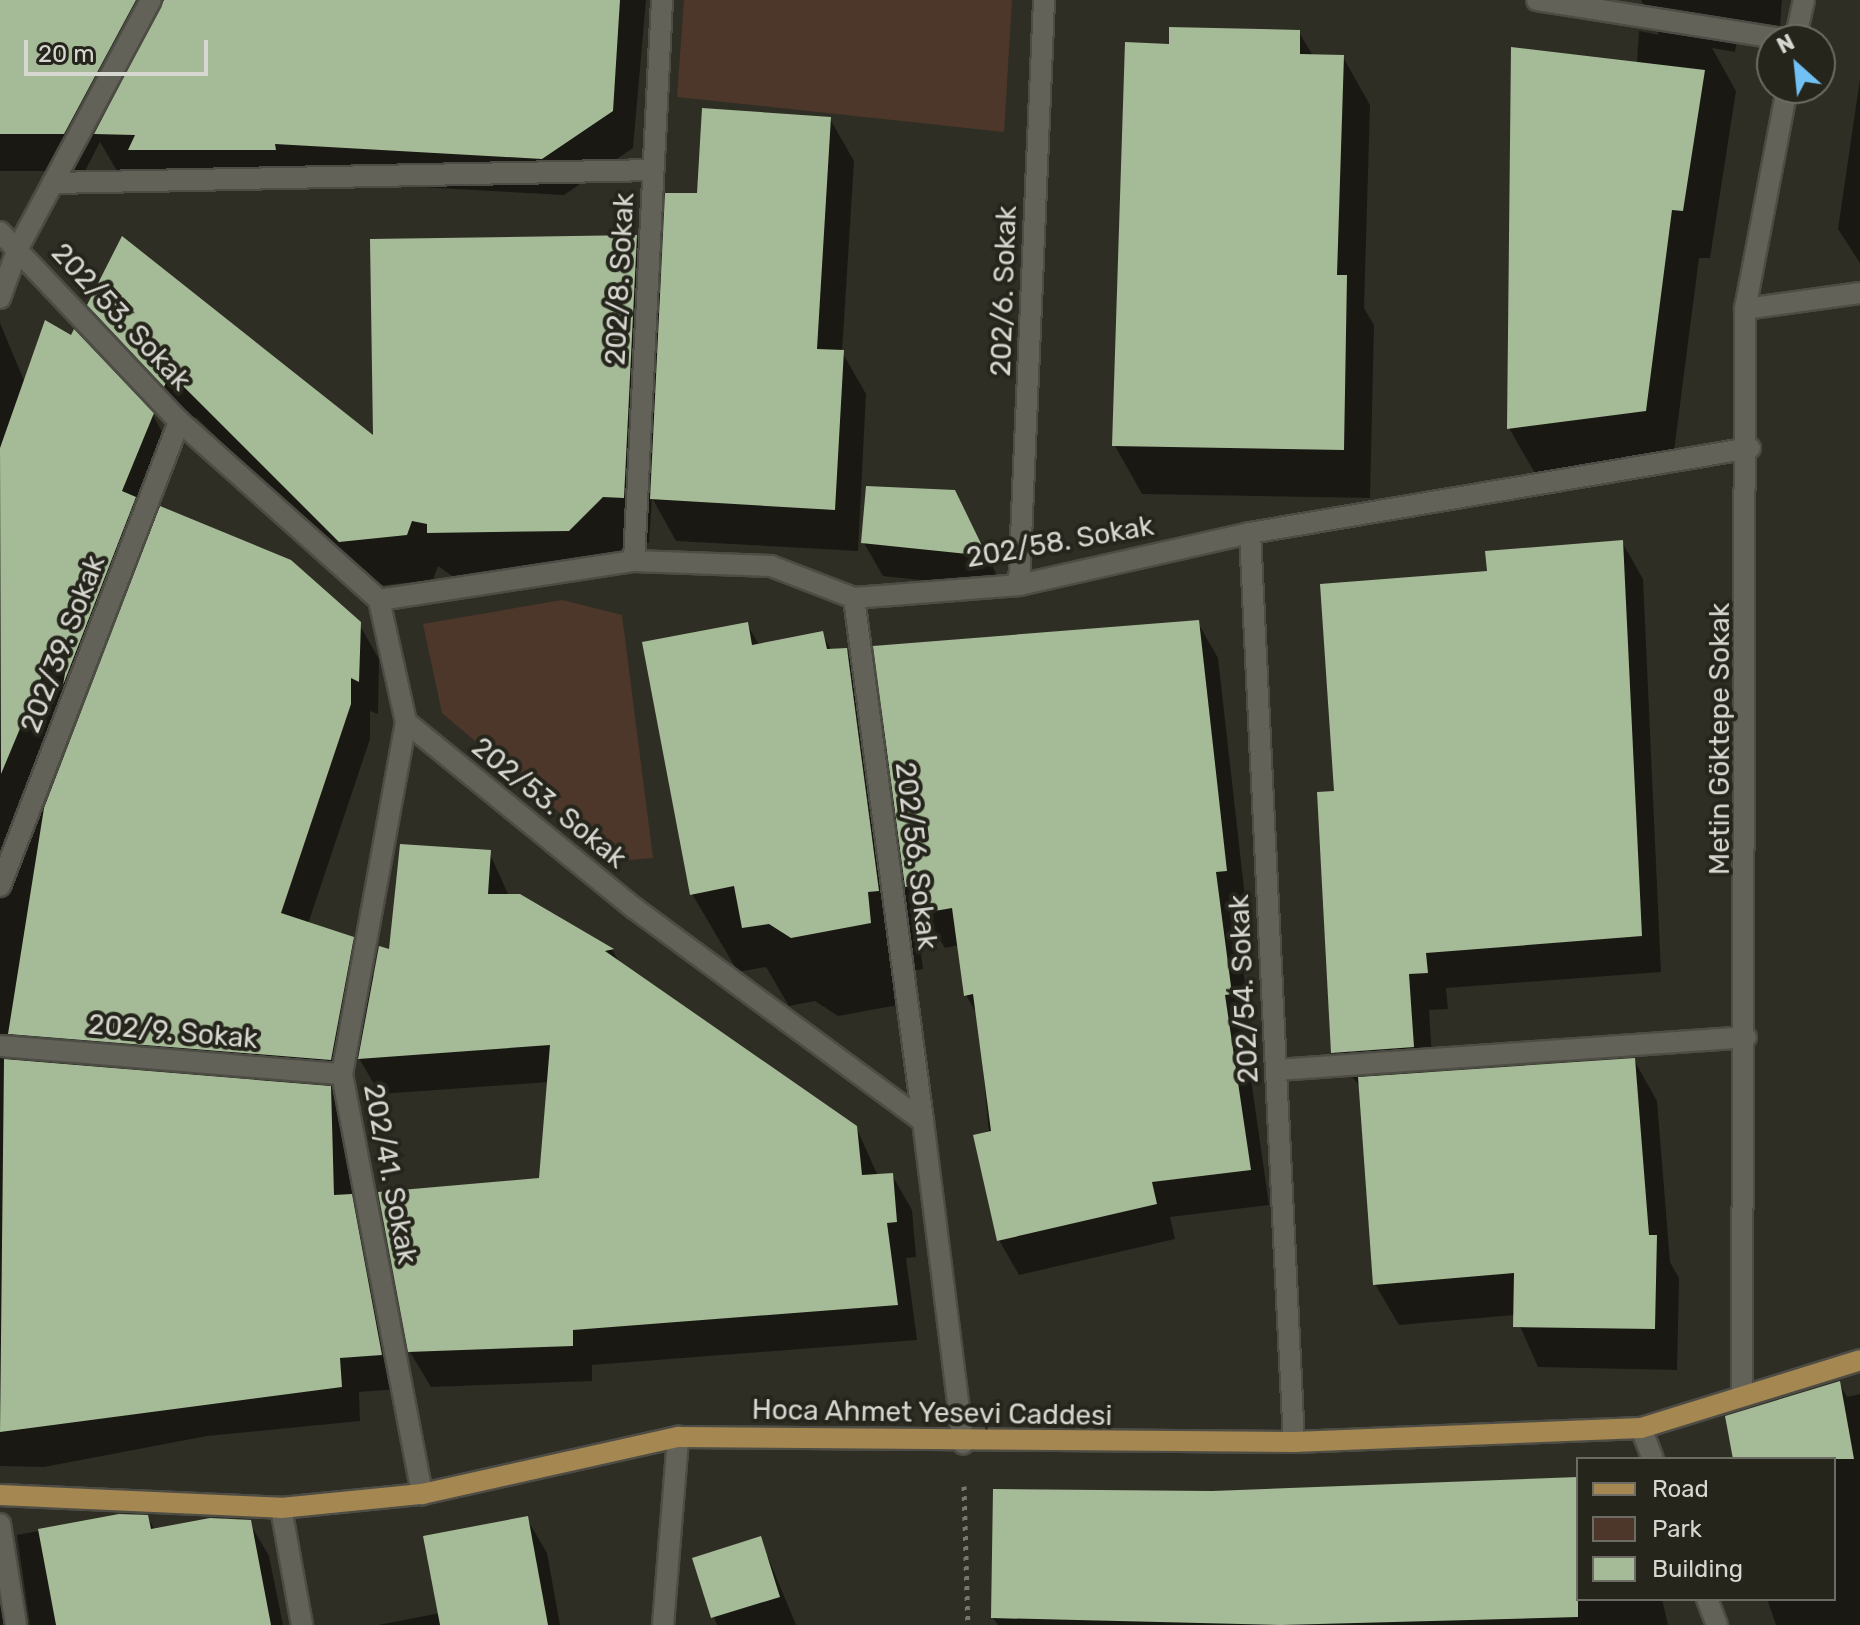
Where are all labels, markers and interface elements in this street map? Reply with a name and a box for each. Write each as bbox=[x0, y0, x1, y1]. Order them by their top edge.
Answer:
scale bar bbox=[28, 24, 212, 74]
north arrow bbox=[1756, 24, 1836, 104]
text: N bbox=[1773, 28, 1799, 60]
text: 20 m bbox=[38, 40, 95, 68]
street label: 202/8. Sokak bbox=[599, 192, 641, 366]
street label: 202/6. Sokak bbox=[984, 205, 1024, 377]
street label: 202/53. Sokak bbox=[44, 236, 198, 398]
street label: 202/58. Sokak bbox=[964, 509, 1156, 575]
street label: 202/39. Sokak bbox=[14, 551, 112, 737]
street label: Metin Göktepe Sokak bbox=[1703, 603, 1737, 875]
street label: 202/53. Sokak bbox=[465, 730, 633, 876]
street label: 202/56. Sokak bbox=[888, 760, 944, 952]
street label: 202/54. Sokak bbox=[1222, 894, 1266, 1084]
street label: 202/9. Sokak bbox=[87, 1008, 259, 1056]
street label: 202/41. Sokak bbox=[356, 1081, 424, 1267]
street label: Hoca Ahmet Yesevi Caddesi bbox=[751, 1393, 1113, 1433]
legend bbox=[1576, 1457, 1836, 1601]
text: Road bbox=[1652, 1475, 1709, 1503]
text: Park bbox=[1652, 1515, 1702, 1543]
text: Building bbox=[1652, 1555, 1743, 1583]

